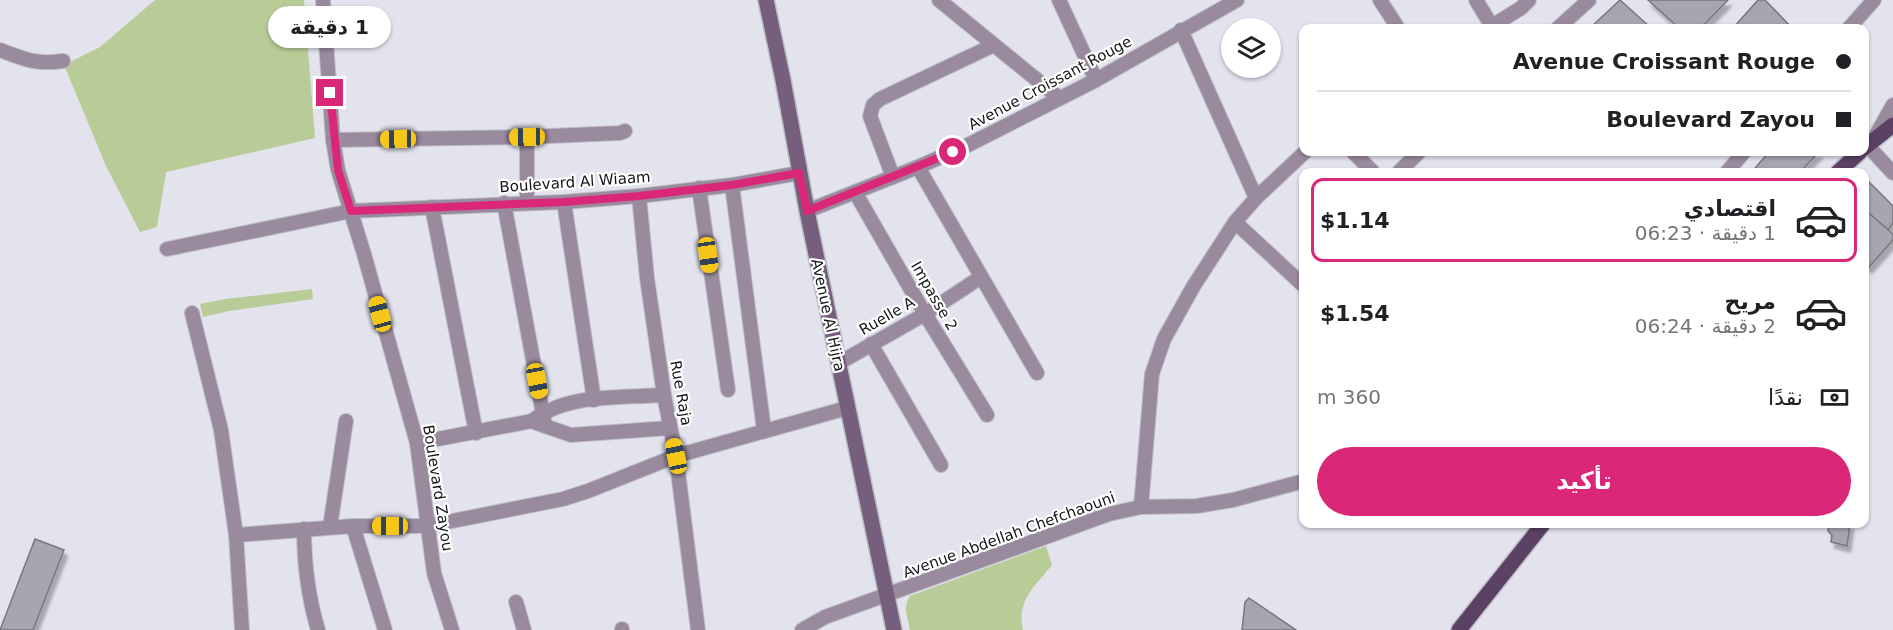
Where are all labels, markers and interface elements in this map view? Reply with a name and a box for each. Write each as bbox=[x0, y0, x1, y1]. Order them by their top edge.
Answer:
callout: 1 دقيقة bbox=[268, 6, 392, 48]
text: 1 دقيقة bbox=[290, 15, 369, 39]
map controls bbox=[1221, 18, 1281, 78]
button: layers bbox=[1221, 18, 1281, 78]
street label: Avenue Croissant Rouge bbox=[965, 32, 1135, 134]
text: Avenue Croissant Rouge bbox=[1513, 49, 1815, 74]
route end bbox=[316, 79, 343, 106]
text: Boulevard Zayou bbox=[1606, 107, 1815, 132]
car bbox=[509, 128, 545, 146]
car bbox=[380, 130, 416, 148]
route start bbox=[939, 138, 966, 165]
street label: Boulevard Al Wiaam bbox=[499, 168, 651, 196]
icon: car bbox=[1794, 193, 1848, 247]
text: اقتصادي bbox=[1684, 196, 1776, 221]
text: $1.14 bbox=[1320, 208, 1390, 233]
text: 1 دقيقة · 06:23 bbox=[1635, 221, 1776, 245]
car bbox=[697, 236, 719, 274]
street label: Avenue Al Hijra bbox=[807, 257, 849, 373]
street label: Impasse 2 bbox=[907, 258, 961, 334]
icon: car bbox=[1794, 286, 1848, 340]
text: مريح bbox=[1725, 289, 1776, 314]
street label: Ruelle A bbox=[856, 293, 919, 339]
car bbox=[367, 294, 393, 334]
text: $1.54 bbox=[1320, 301, 1390, 326]
text: 2 دقيقة · 06:24 bbox=[1635, 314, 1776, 338]
street label: Rue Raja bbox=[666, 359, 696, 427]
car bbox=[525, 362, 549, 400]
icon: cash bbox=[1818, 381, 1851, 414]
text: 360 m bbox=[1317, 385, 1381, 409]
text: نقدًا bbox=[1768, 385, 1803, 410]
street label: Boulevard Zayou bbox=[419, 424, 457, 552]
car bbox=[663, 437, 689, 475]
button: تأكيد bbox=[1317, 447, 1851, 516]
street label: Avenue Abdellah Chefchaouni bbox=[900, 488, 1118, 582]
car bbox=[372, 517, 408, 535]

